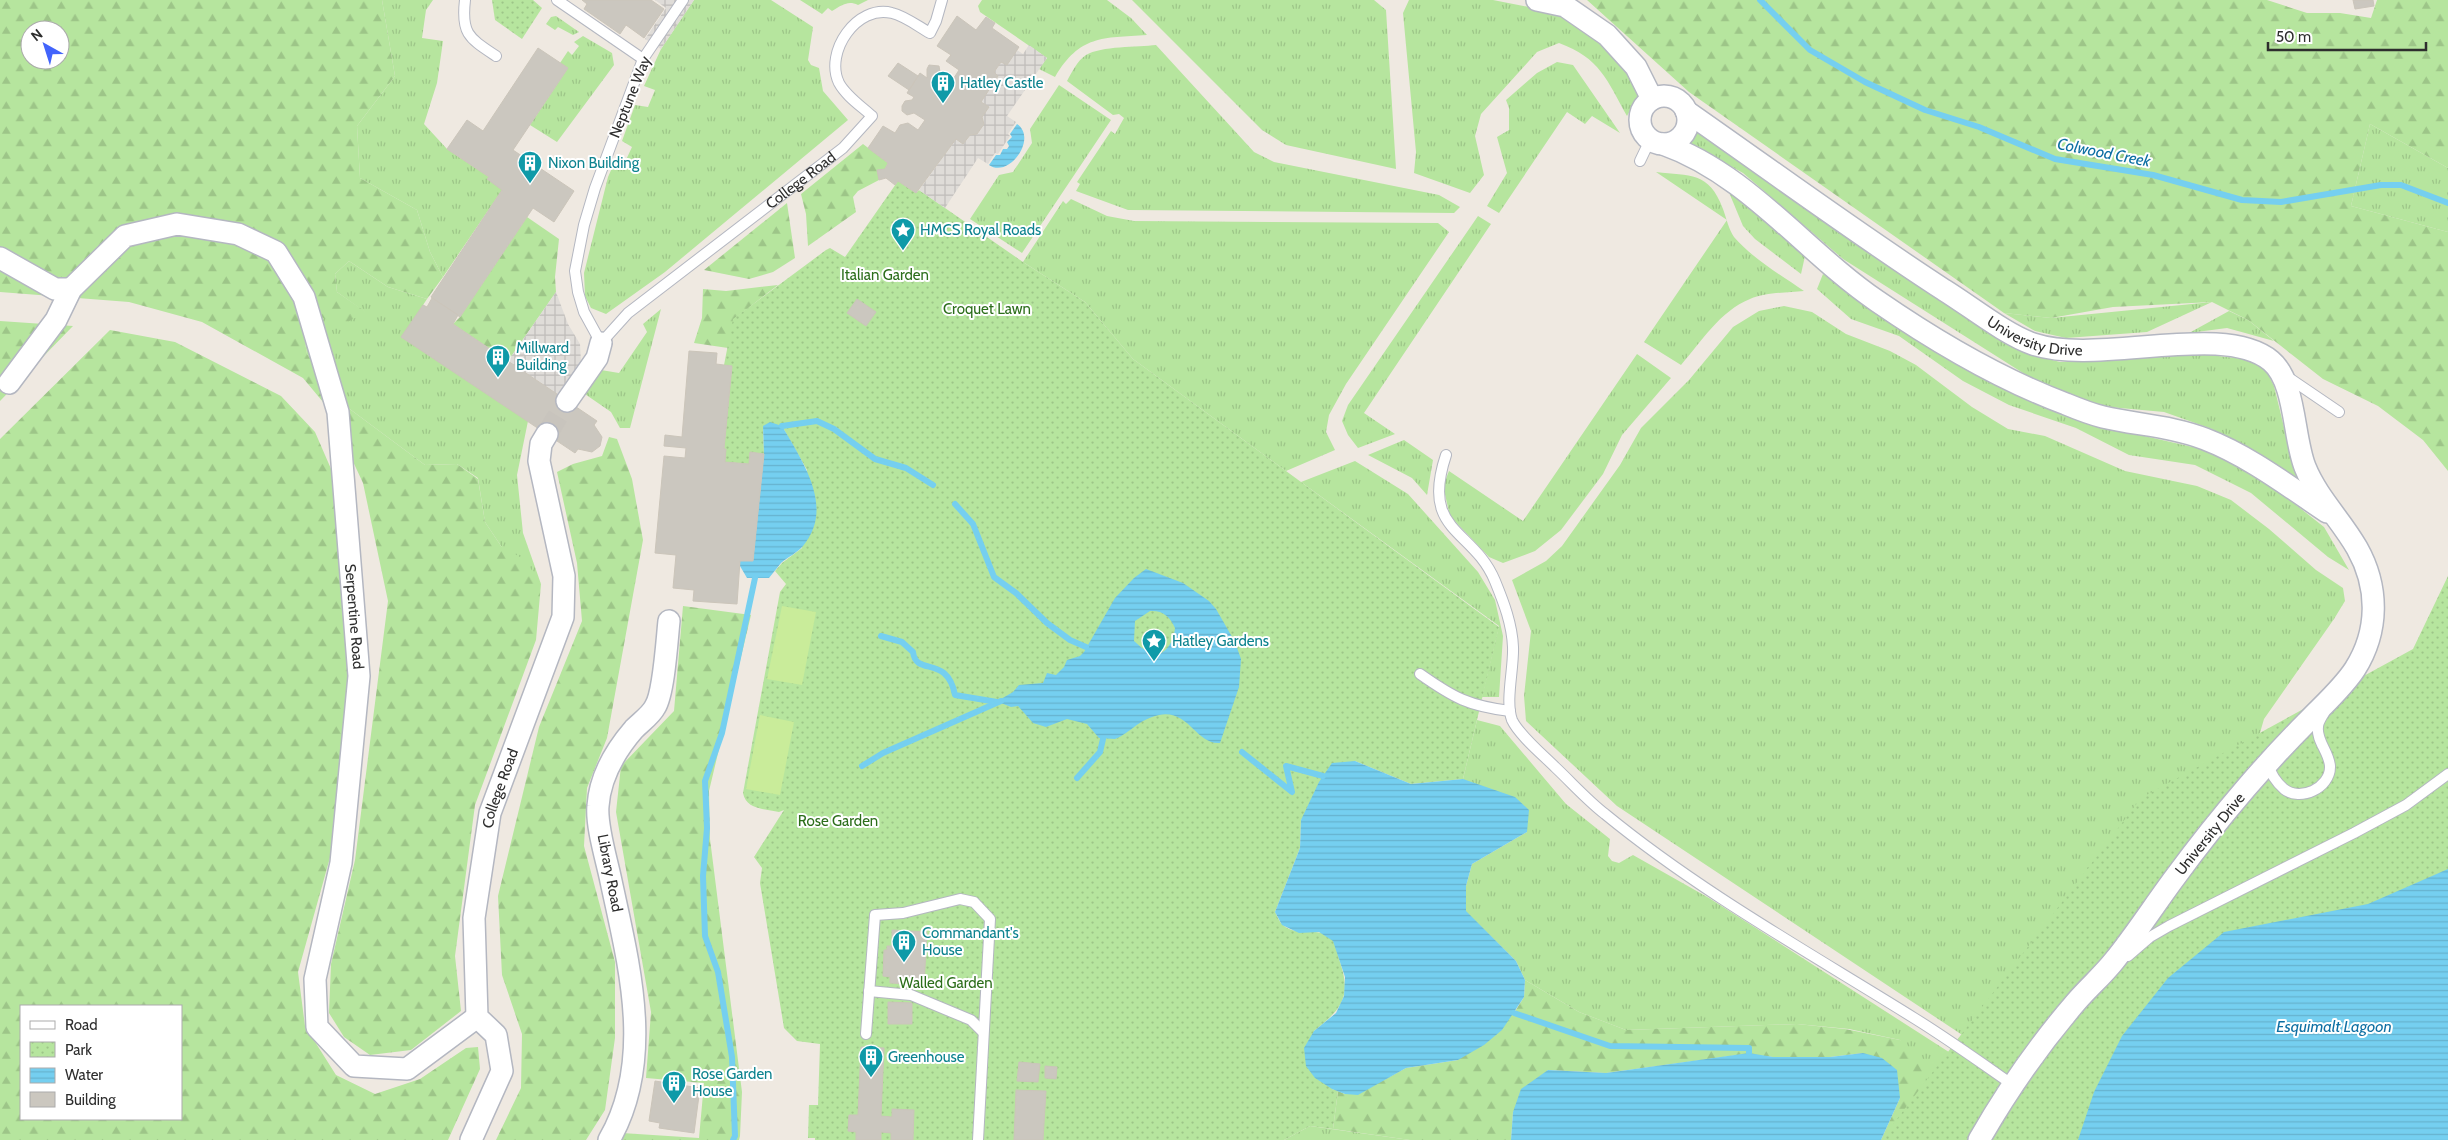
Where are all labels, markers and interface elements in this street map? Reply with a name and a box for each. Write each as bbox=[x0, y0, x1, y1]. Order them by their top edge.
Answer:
north arrow bbox=[20, 20, 70, 70]
scale bar bbox=[2268, 20, 2426, 52]
text: N bbox=[27, 25, 46, 45]
text: 50 m bbox=[2276, 28, 2311, 46]
street label: Neptune Way bbox=[605, 53, 655, 141]
building icon: Hatley Castle bbox=[930, 70, 956, 104]
place label: Hatley Castle bbox=[960, 74, 1044, 92]
water label: Colwood Creek bbox=[2056, 134, 2153, 171]
street label: College Road bbox=[762, 148, 839, 213]
building icon: Nixon Building bbox=[517, 150, 543, 184]
place label: Nixon Building bbox=[548, 154, 640, 172]
place icon: HMCS Royal Roads bbox=[890, 217, 916, 251]
place label: HMCS Royal Roads bbox=[920, 221, 1041, 239]
park label: Italian Garden bbox=[841, 266, 929, 284]
park label: Croquet Lawn bbox=[943, 300, 1031, 318]
street label: University Drive bbox=[1984, 312, 2083, 359]
place label: Millward Building bbox=[516, 339, 569, 374]
building icon: Millward Building bbox=[485, 344, 511, 378]
street label: Serpentine Road bbox=[341, 563, 367, 670]
place icon: Hatley Gardens bbox=[1141, 628, 1167, 662]
place label: Hatley Gardens bbox=[1172, 632, 1269, 650]
street label: College Road bbox=[479, 746, 522, 829]
street label: University Drive bbox=[2171, 789, 2249, 879]
park label: Rose Garden bbox=[798, 812, 878, 830]
street label: Library Road bbox=[594, 832, 626, 914]
place label: Commandant's House bbox=[922, 924, 1019, 959]
building icon: Commandant's House bbox=[891, 929, 917, 963]
park label: Walled Garden bbox=[899, 974, 993, 992]
legend bbox=[20, 1005, 182, 1120]
text: Road bbox=[65, 1016, 98, 1034]
water label: Esquimalt Lagoon bbox=[2276, 1017, 2392, 1036]
text: Park bbox=[65, 1041, 92, 1059]
building icon: Greenhouse bbox=[858, 1044, 884, 1078]
place label: Greenhouse bbox=[888, 1048, 965, 1066]
place label: Rose Garden House bbox=[692, 1065, 773, 1100]
text: Water bbox=[65, 1066, 103, 1084]
building icon: Rose Garden House bbox=[661, 1070, 687, 1104]
text: Building bbox=[65, 1091, 116, 1109]

